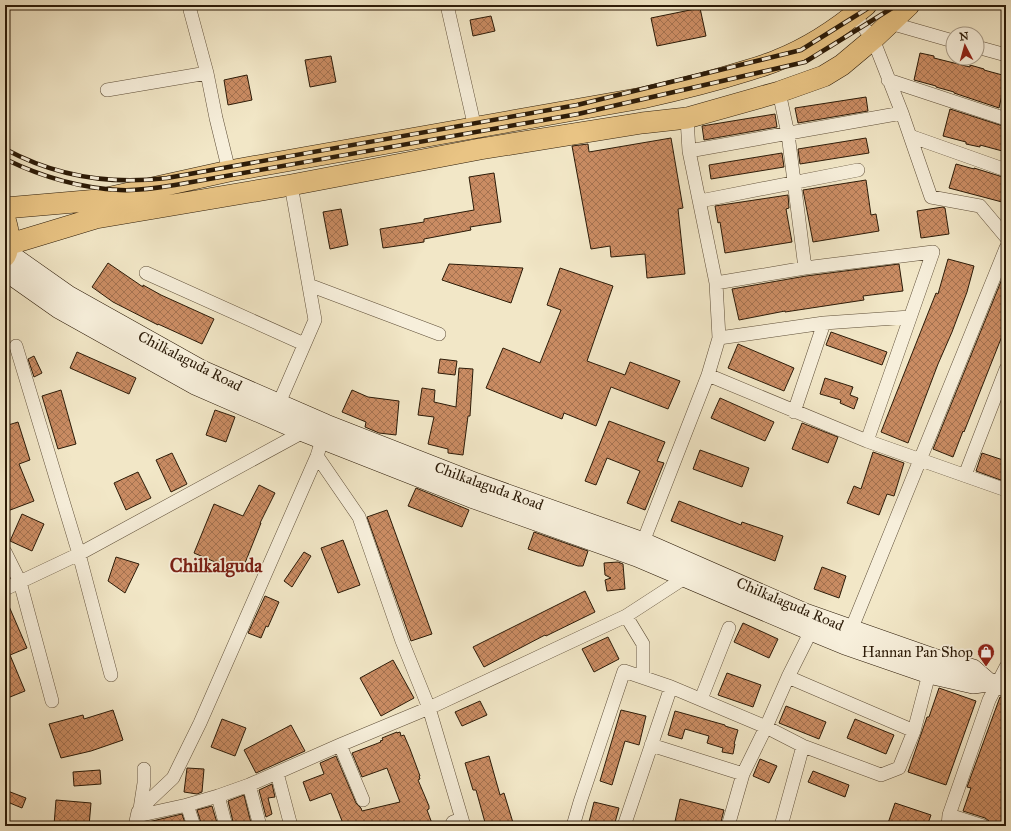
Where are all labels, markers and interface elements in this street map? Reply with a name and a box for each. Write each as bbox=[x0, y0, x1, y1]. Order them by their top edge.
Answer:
north arrow bbox=[945, 26, 985, 66]
text: N bbox=[959, 30, 970, 44]
street label: Chilkalaguda Road bbox=[135, 327, 246, 395]
street label: Chilkalaguda Road bbox=[432, 458, 546, 514]
district label: Chilkalguda bbox=[170, 554, 263, 578]
street label: Chilkalaguda Road bbox=[734, 573, 847, 635]
shop icon: Hannan Pan Shop bbox=[976, 642, 996, 667]
place label: Hannan Pan Shop bbox=[862, 643, 973, 661]

